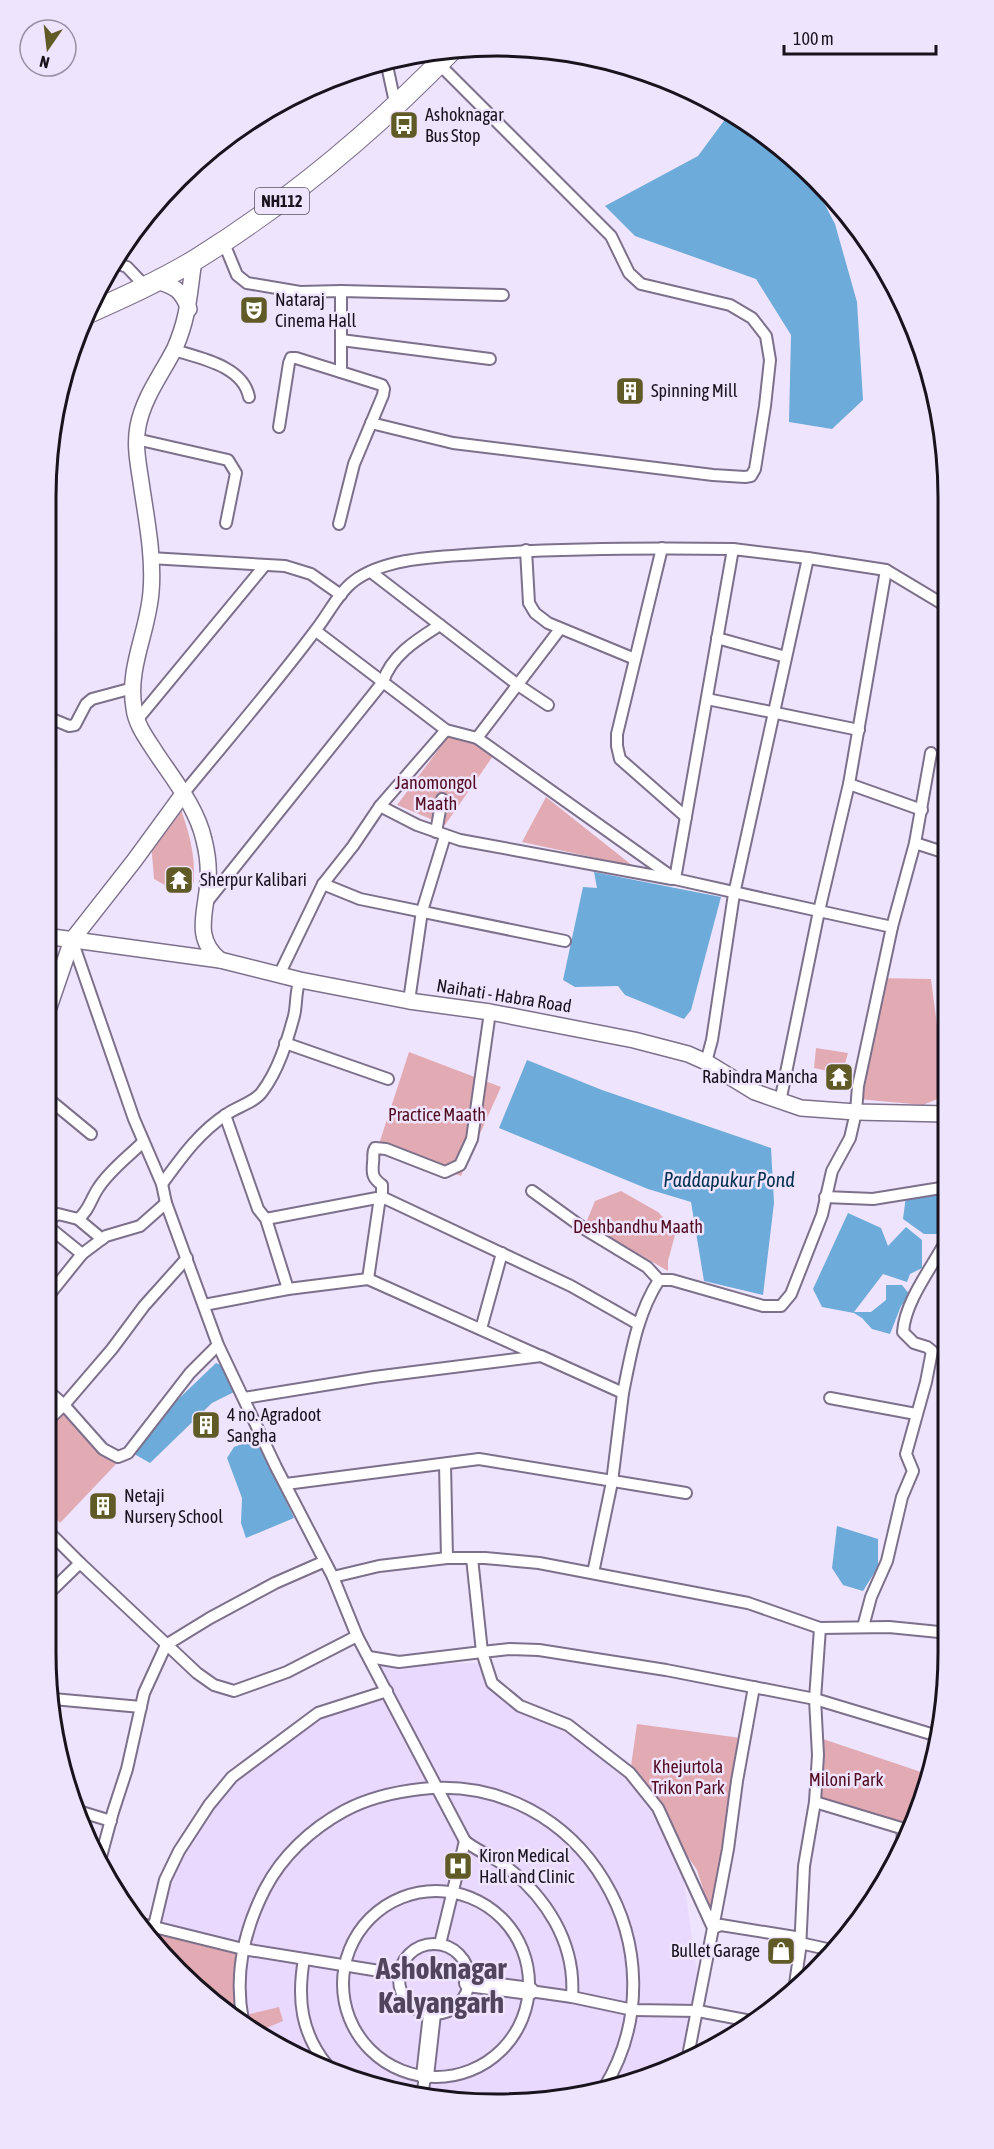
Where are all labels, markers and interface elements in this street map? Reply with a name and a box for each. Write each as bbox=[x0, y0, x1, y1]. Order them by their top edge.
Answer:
north arrow bbox=[18, 18, 78, 78]
scale bar bbox=[784, 18, 936, 56]
text: 100 m bbox=[793, 28, 834, 49]
text: N bbox=[38, 53, 51, 72]
place label: Ashoknagar Bus Stop bbox=[425, 104, 504, 146]
bus stop icon: Ashoknagar Bus Stop bbox=[388, 109, 420, 141]
road number: NH112 bbox=[255, 188, 309, 214]
place label: Nataraj Cinema Hall bbox=[275, 289, 357, 331]
theatre icon: Nataraj Cinema Hall bbox=[238, 294, 270, 326]
building icon: Spinning Mill bbox=[614, 375, 646, 407]
place label: Spinning Mill bbox=[651, 380, 738, 401]
park label: Janomongol Maath bbox=[395, 772, 477, 814]
temple icon: Sherpur Kalibari bbox=[163, 864, 195, 896]
place label: Sherpur Kalibari bbox=[200, 869, 307, 890]
street label: Naihati - Habra Road bbox=[435, 974, 573, 1017]
temple icon: Rabindra Mancha bbox=[823, 1061, 855, 1093]
place label: Rabindra Mancha bbox=[702, 1066, 818, 1087]
park label: Practice Maath bbox=[388, 1104, 486, 1125]
water label: Paddapukur Pond bbox=[663, 1168, 795, 1191]
park label: Deshbandhu Maath bbox=[573, 1216, 703, 1237]
place label: 4 no. Agradoot Sangha bbox=[227, 1404, 321, 1446]
building icon: 4 no. Agradoot Sangha bbox=[190, 1409, 222, 1441]
place label: Netaji Nursery School bbox=[124, 1485, 223, 1527]
building icon: Netaji Nursery School bbox=[87, 1490, 119, 1522]
park label: Khejurtola Trikon Park bbox=[651, 1756, 725, 1798]
park label: Miloni Park bbox=[809, 1769, 883, 1790]
place label: Kiron Medical Hall and Clinic bbox=[479, 1845, 575, 1887]
hospital icon: Kiron Medical Hall and Clinic bbox=[442, 1850, 474, 1882]
shop icon: Bullet Garage bbox=[765, 1935, 797, 1967]
place label: Bullet Garage bbox=[671, 1940, 760, 1961]
district label: Ashoknagar Kalyangarh bbox=[375, 1951, 508, 2019]

